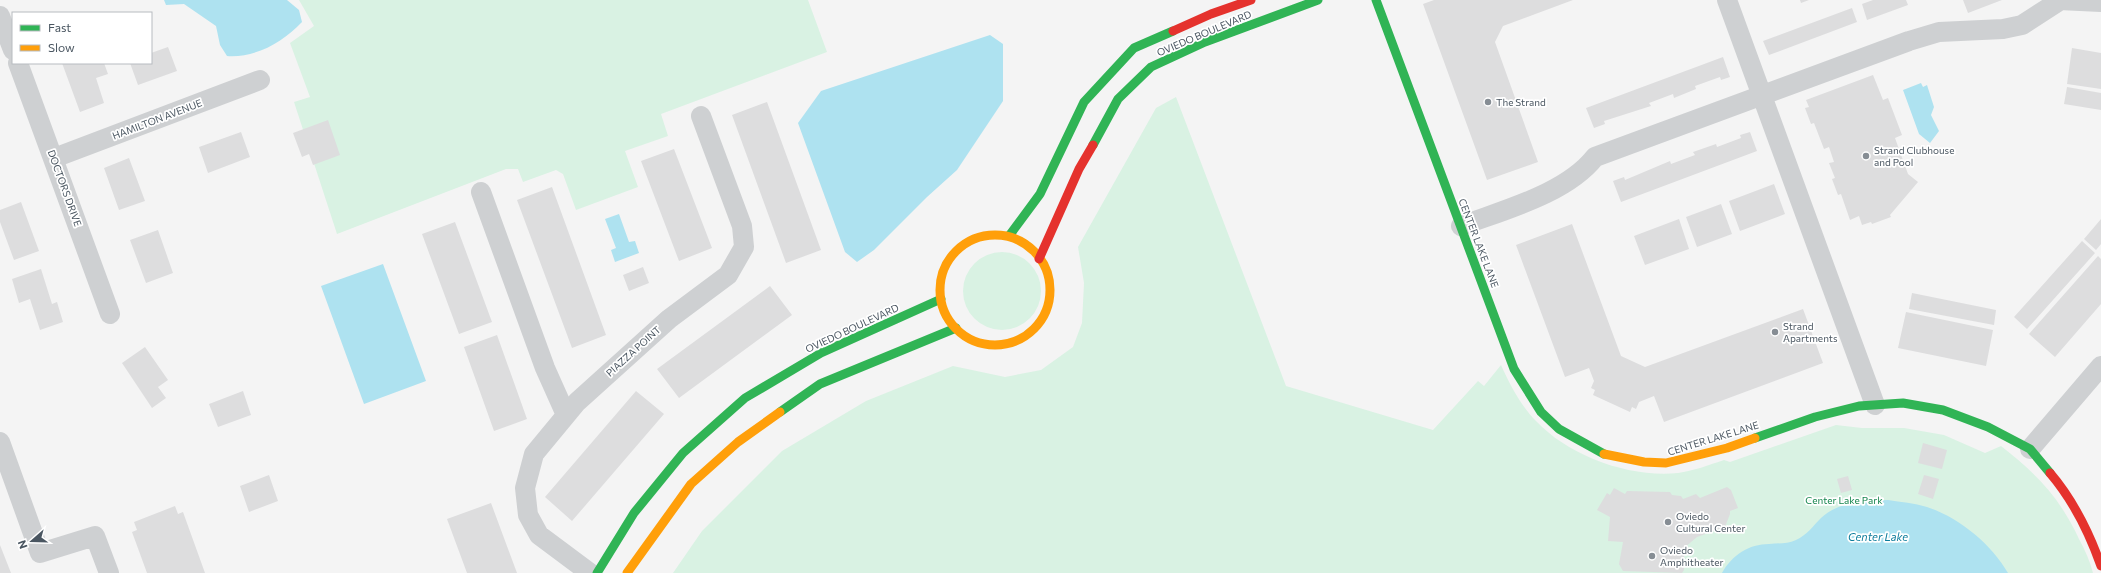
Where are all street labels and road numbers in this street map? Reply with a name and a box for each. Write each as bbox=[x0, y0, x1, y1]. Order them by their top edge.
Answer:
street label: OVIEDO BOULEVARD bbox=[1155, 8, 1253, 58]
street label: HAMILTON AVENUE bbox=[111, 96, 204, 142]
street label: DOCTORS DRIVE bbox=[46, 148, 84, 228]
street label: CENTER LAKE LANE bbox=[1456, 197, 1502, 289]
street label: OVIEDO BOULEVARD bbox=[803, 301, 901, 355]
street label: PIAZZA POINT bbox=[603, 323, 663, 379]
street label: CENTER LAKE LANE bbox=[1666, 418, 1760, 458]

